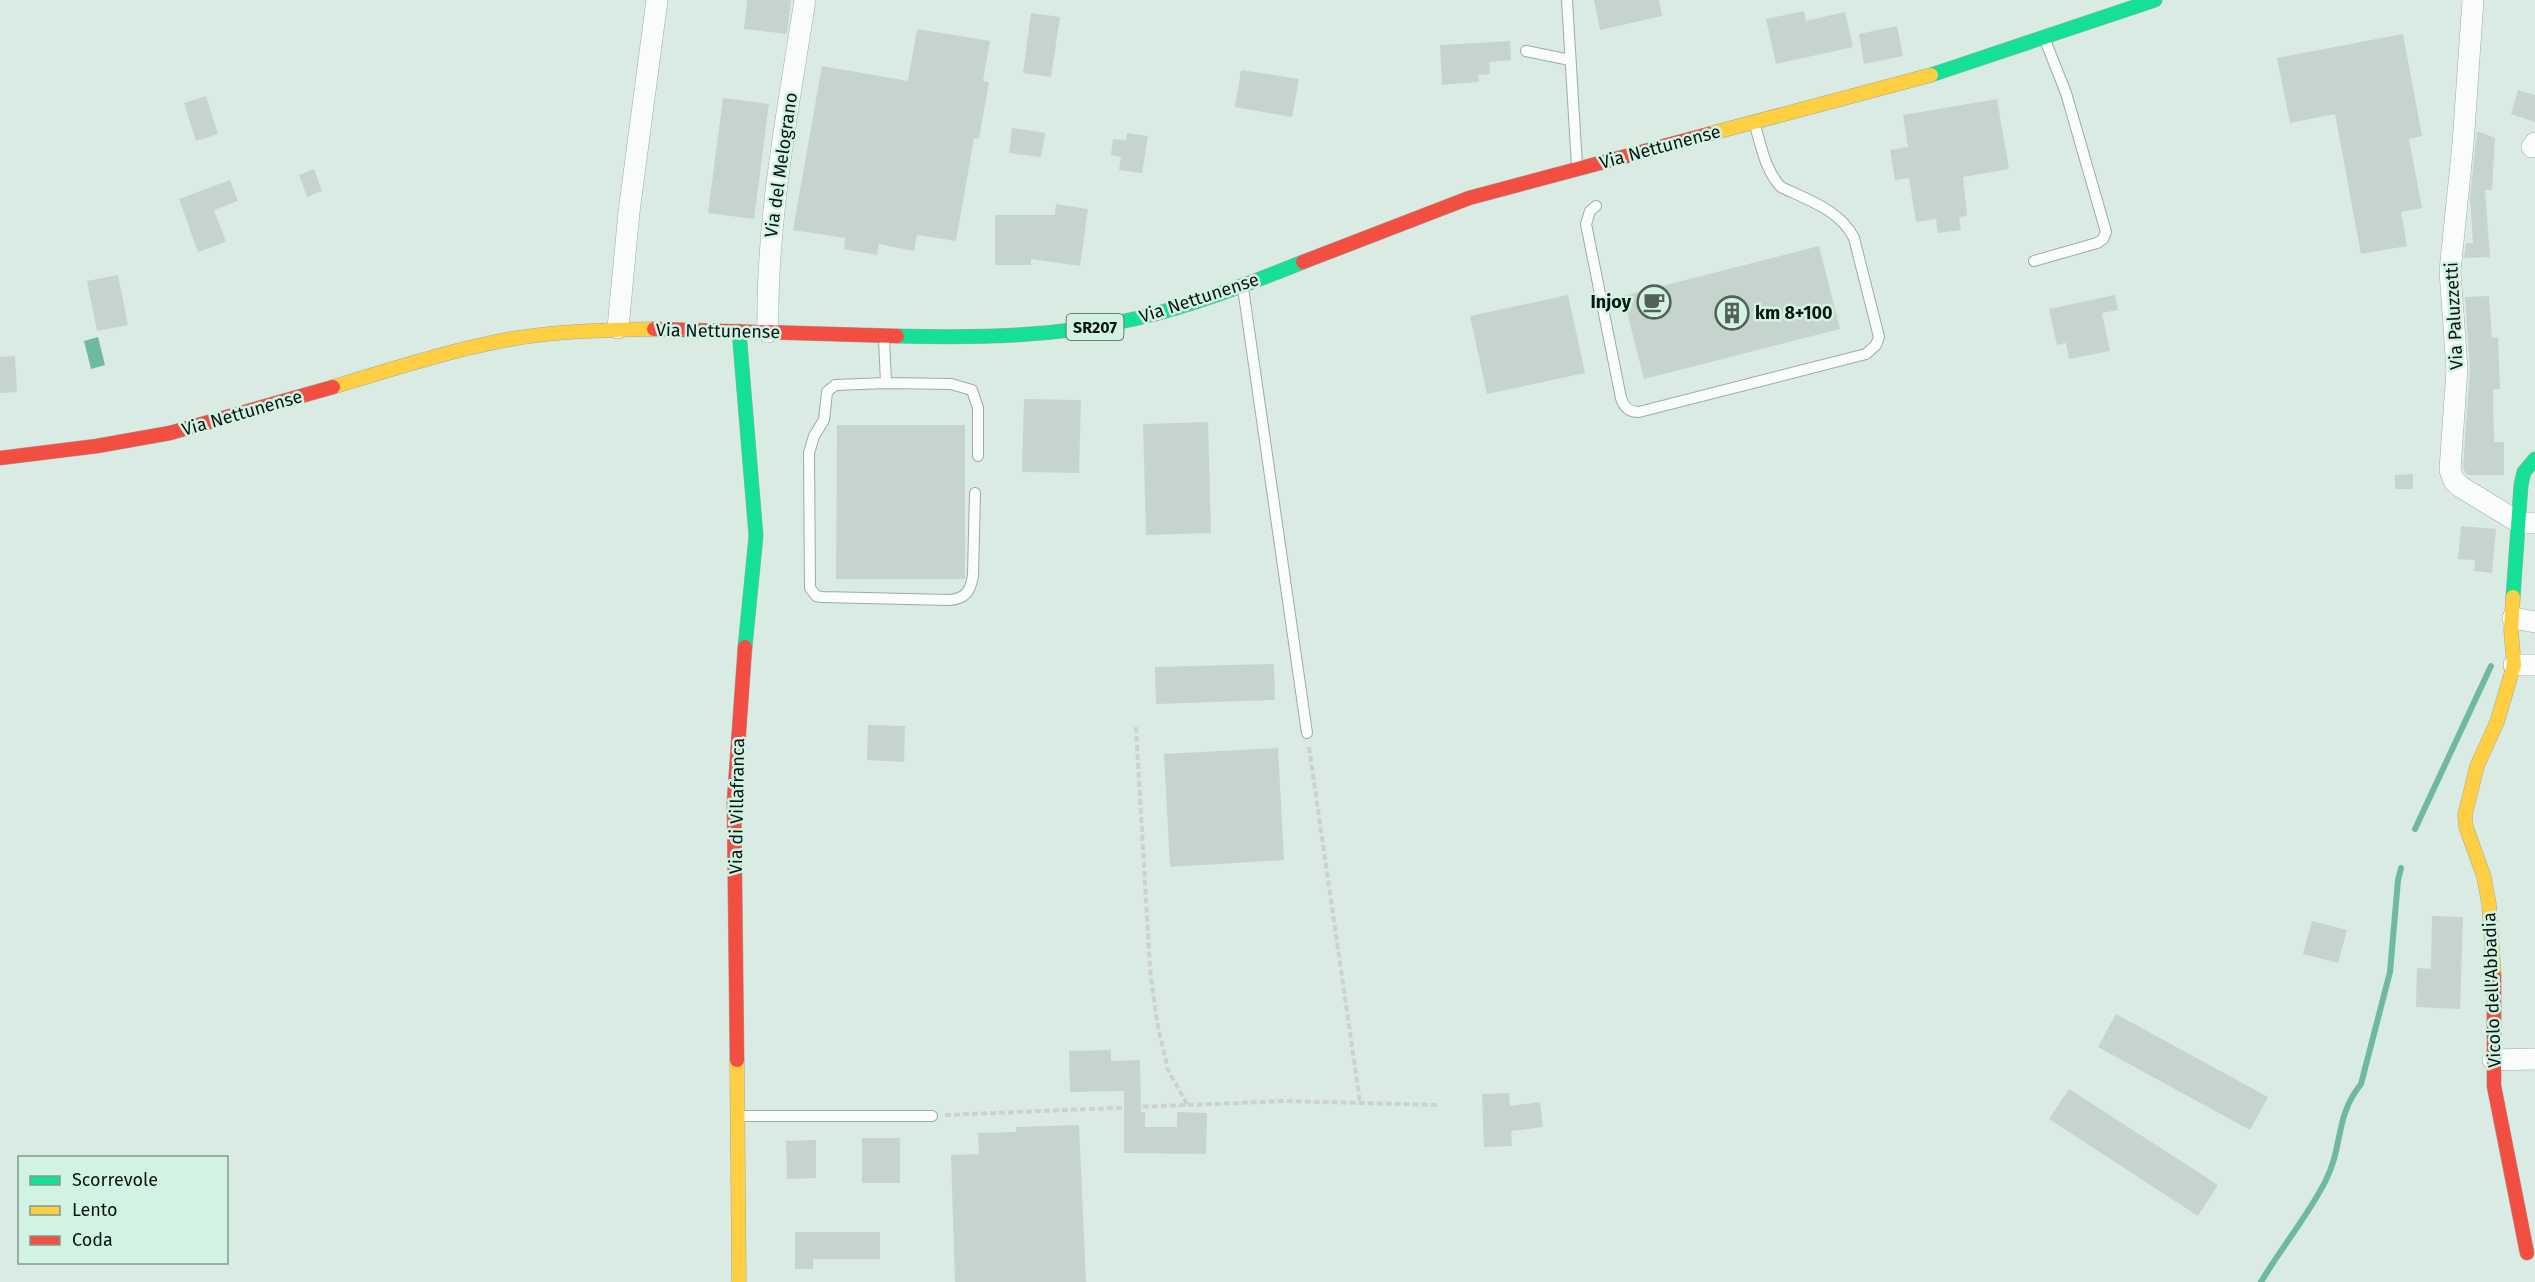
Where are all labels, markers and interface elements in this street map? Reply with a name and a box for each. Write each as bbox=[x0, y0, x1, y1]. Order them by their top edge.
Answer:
street label: Via del Melograno bbox=[760, 91, 802, 239]
street label: Via Nettunense bbox=[1597, 120, 1723, 174]
street label: Via Paluzzetti bbox=[2440, 262, 2468, 370]
street label: Via Nettunense bbox=[1136, 268, 1262, 328]
cafe icon: Injoy bbox=[1636, 284, 1672, 320]
place label: Injoy bbox=[1591, 291, 1632, 313]
building icon: km 8+100 bbox=[1714, 295, 1750, 331]
place label: km 8+100 bbox=[1755, 302, 1833, 324]
road number: SR207 bbox=[1066, 314, 1124, 340]
street label: Via Nettunense bbox=[656, 319, 780, 343]
street label: Via Nettunense bbox=[179, 385, 305, 441]
street label: Via di Villafranca bbox=[725, 738, 749, 874]
street label: Vicolo dell'Abbadia bbox=[2478, 912, 2506, 1068]
legend bbox=[18, 1156, 228, 1264]
text: Scorrevole bbox=[72, 1169, 158, 1191]
text: Lento bbox=[72, 1199, 118, 1221]
text: Coda bbox=[72, 1229, 113, 1251]

